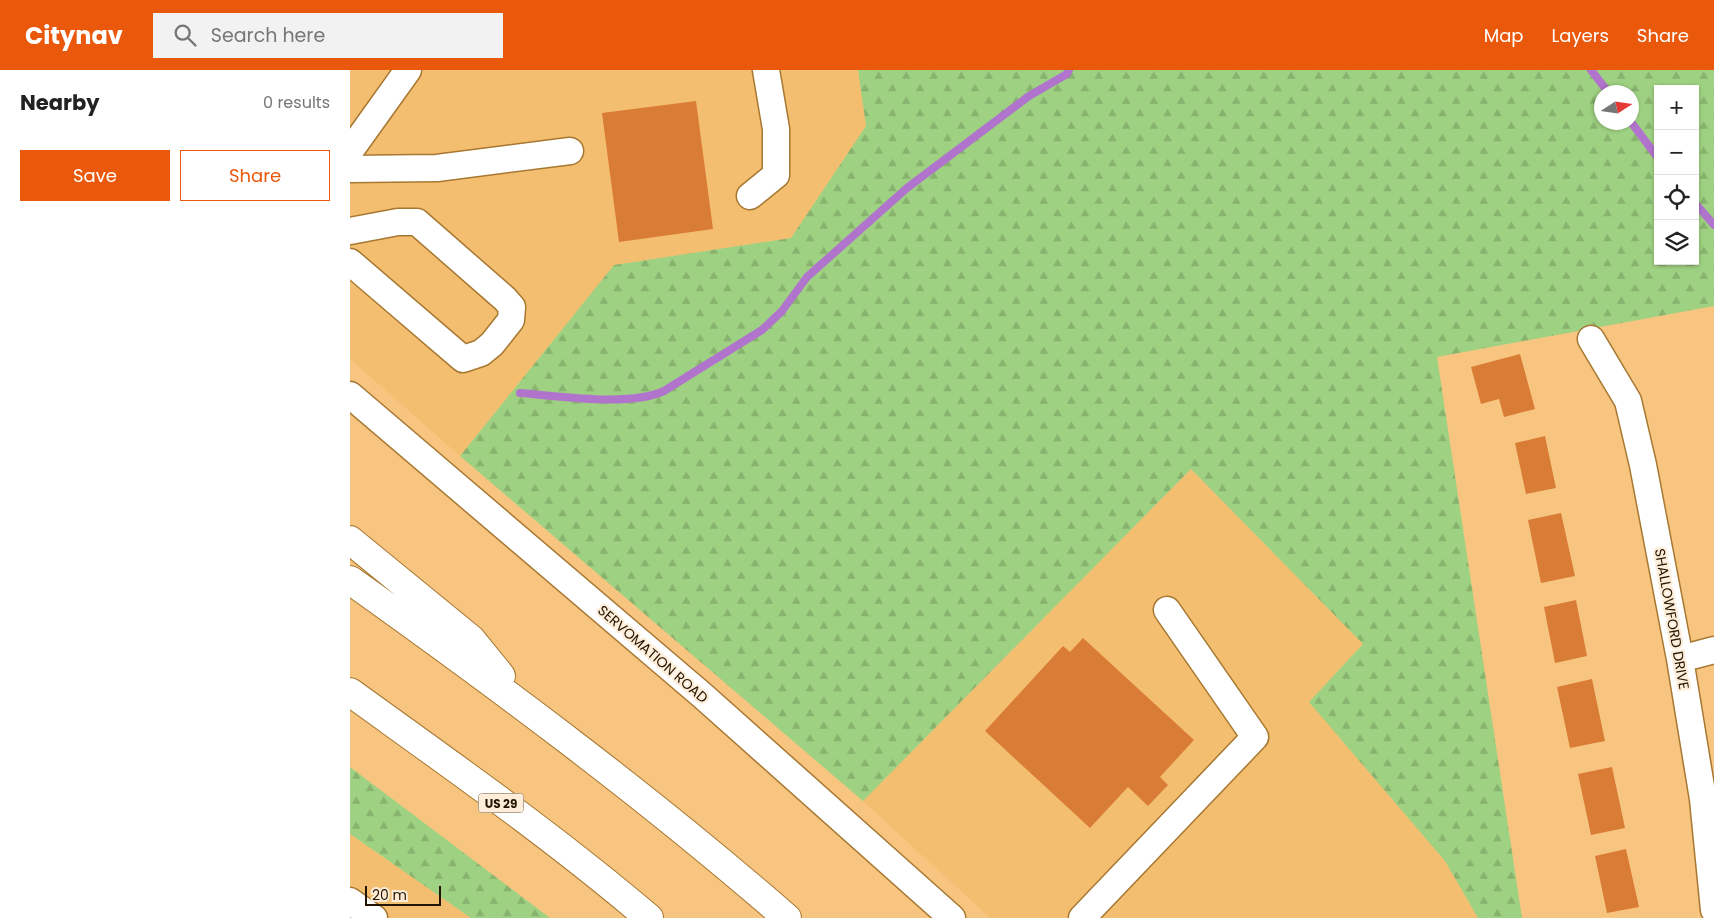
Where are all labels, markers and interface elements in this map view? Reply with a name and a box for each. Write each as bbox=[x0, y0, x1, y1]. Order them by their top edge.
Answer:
search box bbox=[153, 13, 503, 58]
text: Citynav bbox=[25, 19, 123, 52]
icon: search bbox=[171, 21, 199, 49]
text: Search here bbox=[211, 22, 325, 49]
text: Map bbox=[1484, 23, 1524, 48]
text: Layers bbox=[1552, 23, 1609, 48]
text: Share bbox=[1637, 23, 1689, 48]
north arrow bbox=[1594, 85, 1639, 130]
map controls bbox=[1654, 85, 1699, 265]
button: + bbox=[1654, 85, 1699, 130]
text: Nearby bbox=[20, 88, 100, 117]
text: 0 results bbox=[263, 91, 330, 114]
button: − bbox=[1654, 130, 1699, 175]
button: Save bbox=[20, 150, 170, 201]
button: Share bbox=[180, 150, 330, 201]
button: locate bbox=[1654, 175, 1699, 220]
button: layers bbox=[1654, 220, 1699, 265]
street label: SHALLOWFORD DRIVE bbox=[1650, 547, 1694, 691]
street label: SERVOMATION ROAD bbox=[593, 600, 713, 708]
road number: US 29 bbox=[478, 794, 524, 812]
scale bar bbox=[365, 883, 441, 906]
text: 20 m bbox=[372, 885, 407, 905]

